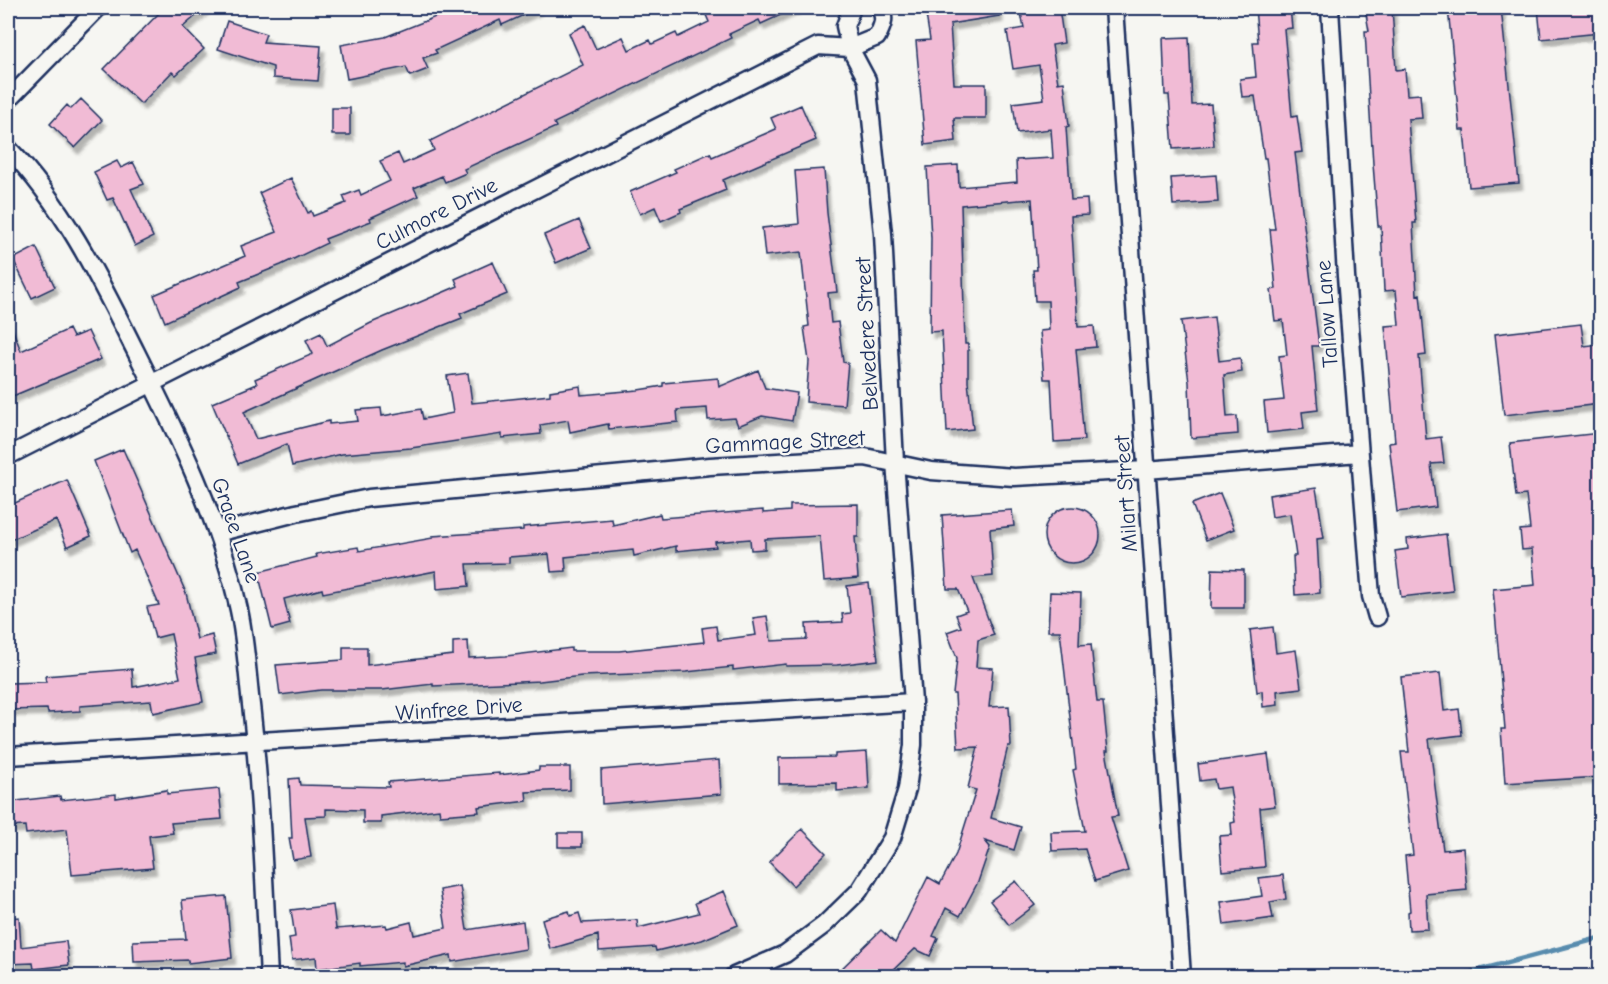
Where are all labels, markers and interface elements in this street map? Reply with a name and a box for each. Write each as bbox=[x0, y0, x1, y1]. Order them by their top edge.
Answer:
street label: Culmore Drive bbox=[371, 172, 502, 256]
street label: Belvedere Street bbox=[850, 256, 884, 411]
street label: Tallow Lane bbox=[1310, 259, 1344, 368]
street label: Gammage Street bbox=[704, 425, 866, 459]
street label: Milart Street bbox=[1109, 434, 1143, 553]
street label: Grace Lane bbox=[206, 474, 266, 586]
street label: Winfree Drive bbox=[395, 692, 524, 726]

